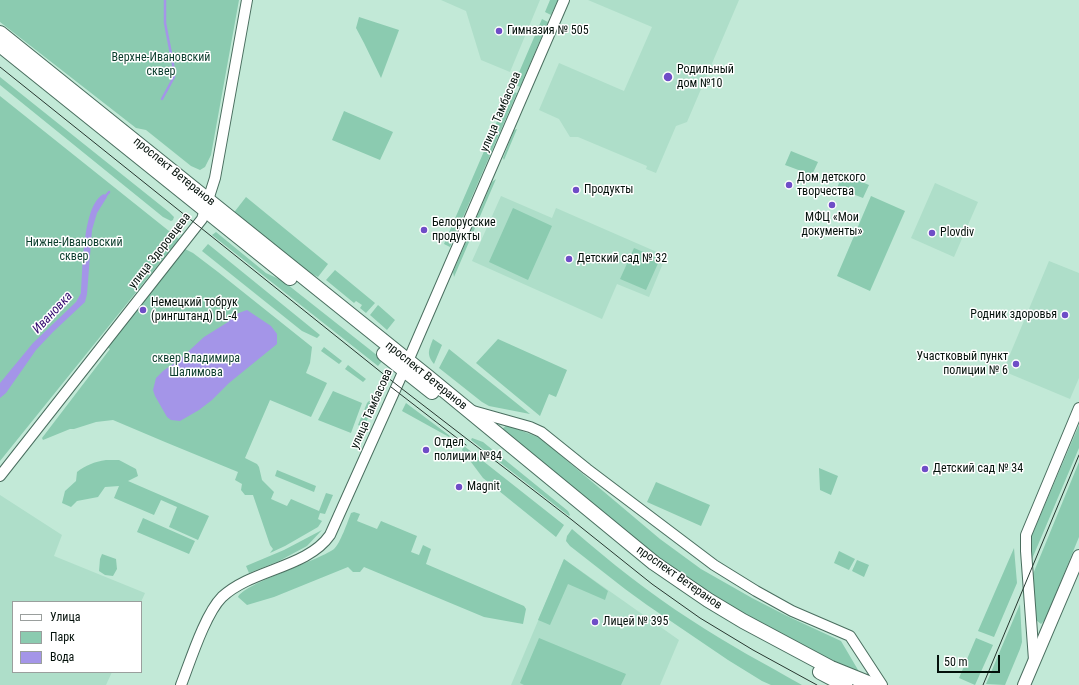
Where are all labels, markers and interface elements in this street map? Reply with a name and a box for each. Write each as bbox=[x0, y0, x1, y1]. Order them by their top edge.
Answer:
place label: Гимназия № 505 bbox=[507, 24, 589, 38]
marker: Гимназия № 505 bbox=[494, 26, 504, 36]
park label: Верхне-Ивановский сквер bbox=[112, 51, 210, 79]
place label: Родильный дом №10 bbox=[677, 63, 734, 91]
street label: улица Тамбасова bbox=[478, 70, 524, 154]
marker: Родильный дом №10 bbox=[662, 71, 674, 83]
street label: проспект Ветеранов bbox=[130, 135, 218, 209]
place label: Дом детского творчества bbox=[797, 171, 866, 199]
marker: Дом детского творчества bbox=[784, 180, 794, 190]
place label: Продукты bbox=[584, 183, 633, 197]
marker: Продукты bbox=[571, 185, 581, 195]
marker: МФЦ «Мои документы» bbox=[827, 200, 837, 210]
street label: улица Здоровцева bbox=[126, 210, 194, 292]
place label: МФЦ «Мои документы» bbox=[802, 211, 862, 239]
place label: Белорусские продукты bbox=[432, 216, 496, 244]
marker: Белорусские продукты bbox=[419, 225, 429, 235]
place label: Plovdiv bbox=[940, 226, 974, 240]
marker: Plovdiv bbox=[927, 228, 937, 238]
park label: Нижне-Ивановский сквер bbox=[25, 236, 123, 264]
place label: Детский сад № 32 bbox=[577, 252, 667, 266]
marker: Детский сад № 32 bbox=[564, 254, 574, 264]
water label: Ивановка bbox=[30, 289, 76, 337]
place label: Немецкий тобрук (рингштанд) DL-4 bbox=[151, 296, 238, 324]
marker: Немецкий тобрук (рингштанд) DL-4 bbox=[138, 305, 148, 315]
place label: Родник здоровья bbox=[970, 308, 1057, 322]
marker: Родник здоровья bbox=[1060, 310, 1070, 320]
street label: проспект Ветеранов bbox=[382, 339, 470, 413]
place label: Участковый пункт полиции № 6 bbox=[917, 350, 1008, 378]
park label: сквер Владимира Шалимова bbox=[152, 352, 240, 380]
marker: Участковый пункт полиции № 6 bbox=[1011, 359, 1021, 369]
street label: улица Тамбасова bbox=[348, 367, 396, 451]
place label: Отдел полиции №84 bbox=[434, 436, 502, 464]
marker: Отдел полиции №84 bbox=[421, 445, 431, 455]
place label: Детский сад № 34 bbox=[933, 462, 1023, 476]
marker: Детский сад № 34 bbox=[920, 464, 930, 474]
place label: Magnit bbox=[467, 480, 500, 494]
marker: Magnit bbox=[454, 482, 464, 492]
street label: проспект Ветеранов bbox=[633, 543, 725, 613]
legend bbox=[12, 601, 142, 673]
text: Улица bbox=[50, 610, 80, 624]
place label: Лицей № 395 bbox=[603, 615, 668, 629]
marker: Лицей № 395 bbox=[590, 617, 600, 627]
text: Парк bbox=[50, 630, 75, 644]
scale bar bbox=[939, 647, 1002, 673]
text: Вода bbox=[50, 650, 74, 664]
text: 50 m bbox=[944, 655, 968, 669]

